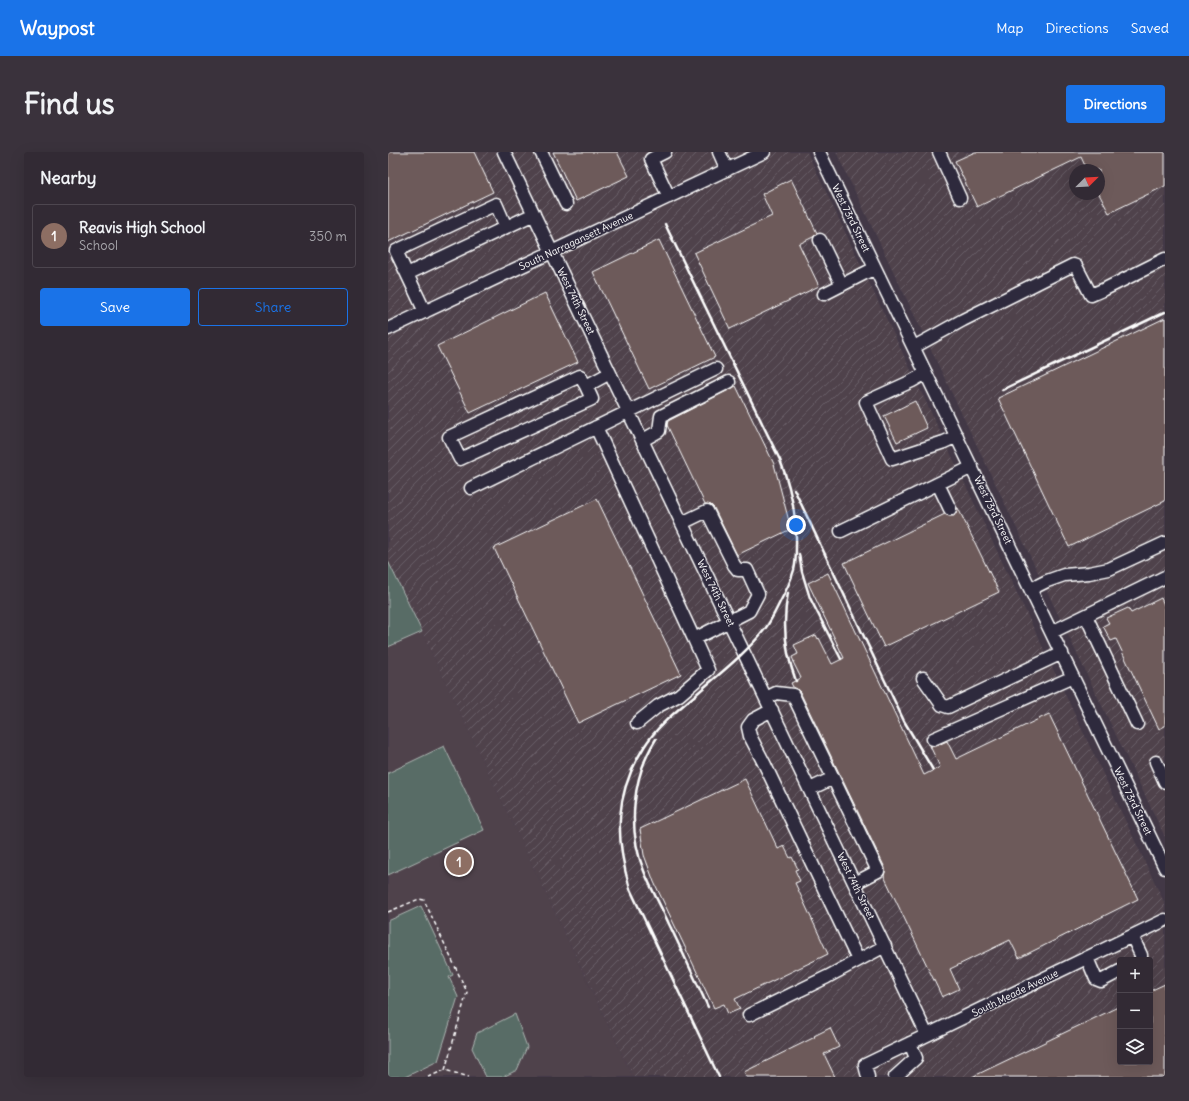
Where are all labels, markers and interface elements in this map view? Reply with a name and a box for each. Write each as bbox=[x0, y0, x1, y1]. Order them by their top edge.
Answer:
text: Waypost bbox=[20, 16, 95, 40]
text: Map bbox=[996, 19, 1023, 37]
text: Directions bbox=[1045, 19, 1109, 37]
text: Saved bbox=[1131, 19, 1169, 37]
button: Directions bbox=[1066, 85, 1165, 123]
text: Find us bbox=[24, 86, 115, 122]
north arrow bbox=[1069, 164, 1105, 200]
text: Nearby bbox=[40, 167, 96, 189]
street label: West 73rd Street bbox=[829, 182, 873, 255]
street label: South Narragansett Avenue bbox=[517, 209, 635, 273]
text: Reavis High School bbox=[79, 218, 205, 237]
text: 1 bbox=[51, 228, 57, 245]
text: 350 m bbox=[309, 228, 347, 245]
text: School bbox=[79, 237, 118, 254]
street label: West 74th Street bbox=[554, 265, 598, 337]
button: Save bbox=[40, 288, 190, 326]
button: Share bbox=[198, 288, 348, 326]
street label: West 73rd Street bbox=[971, 474, 1015, 547]
your location bbox=[786, 515, 806, 535]
street label: West 74th Street bbox=[694, 557, 738, 629]
street label: West 73rd Street bbox=[1111, 765, 1155, 838]
pin: 1 bbox=[446, 847, 472, 877]
street label: West 74th Street bbox=[834, 850, 878, 922]
map controls bbox=[1117, 957, 1153, 1065]
button: + bbox=[1117, 957, 1153, 993]
street label: South Meade Avenue bbox=[970, 966, 1060, 1020]
button: − bbox=[1117, 993, 1153, 1029]
button: layers bbox=[1117, 1029, 1153, 1065]

